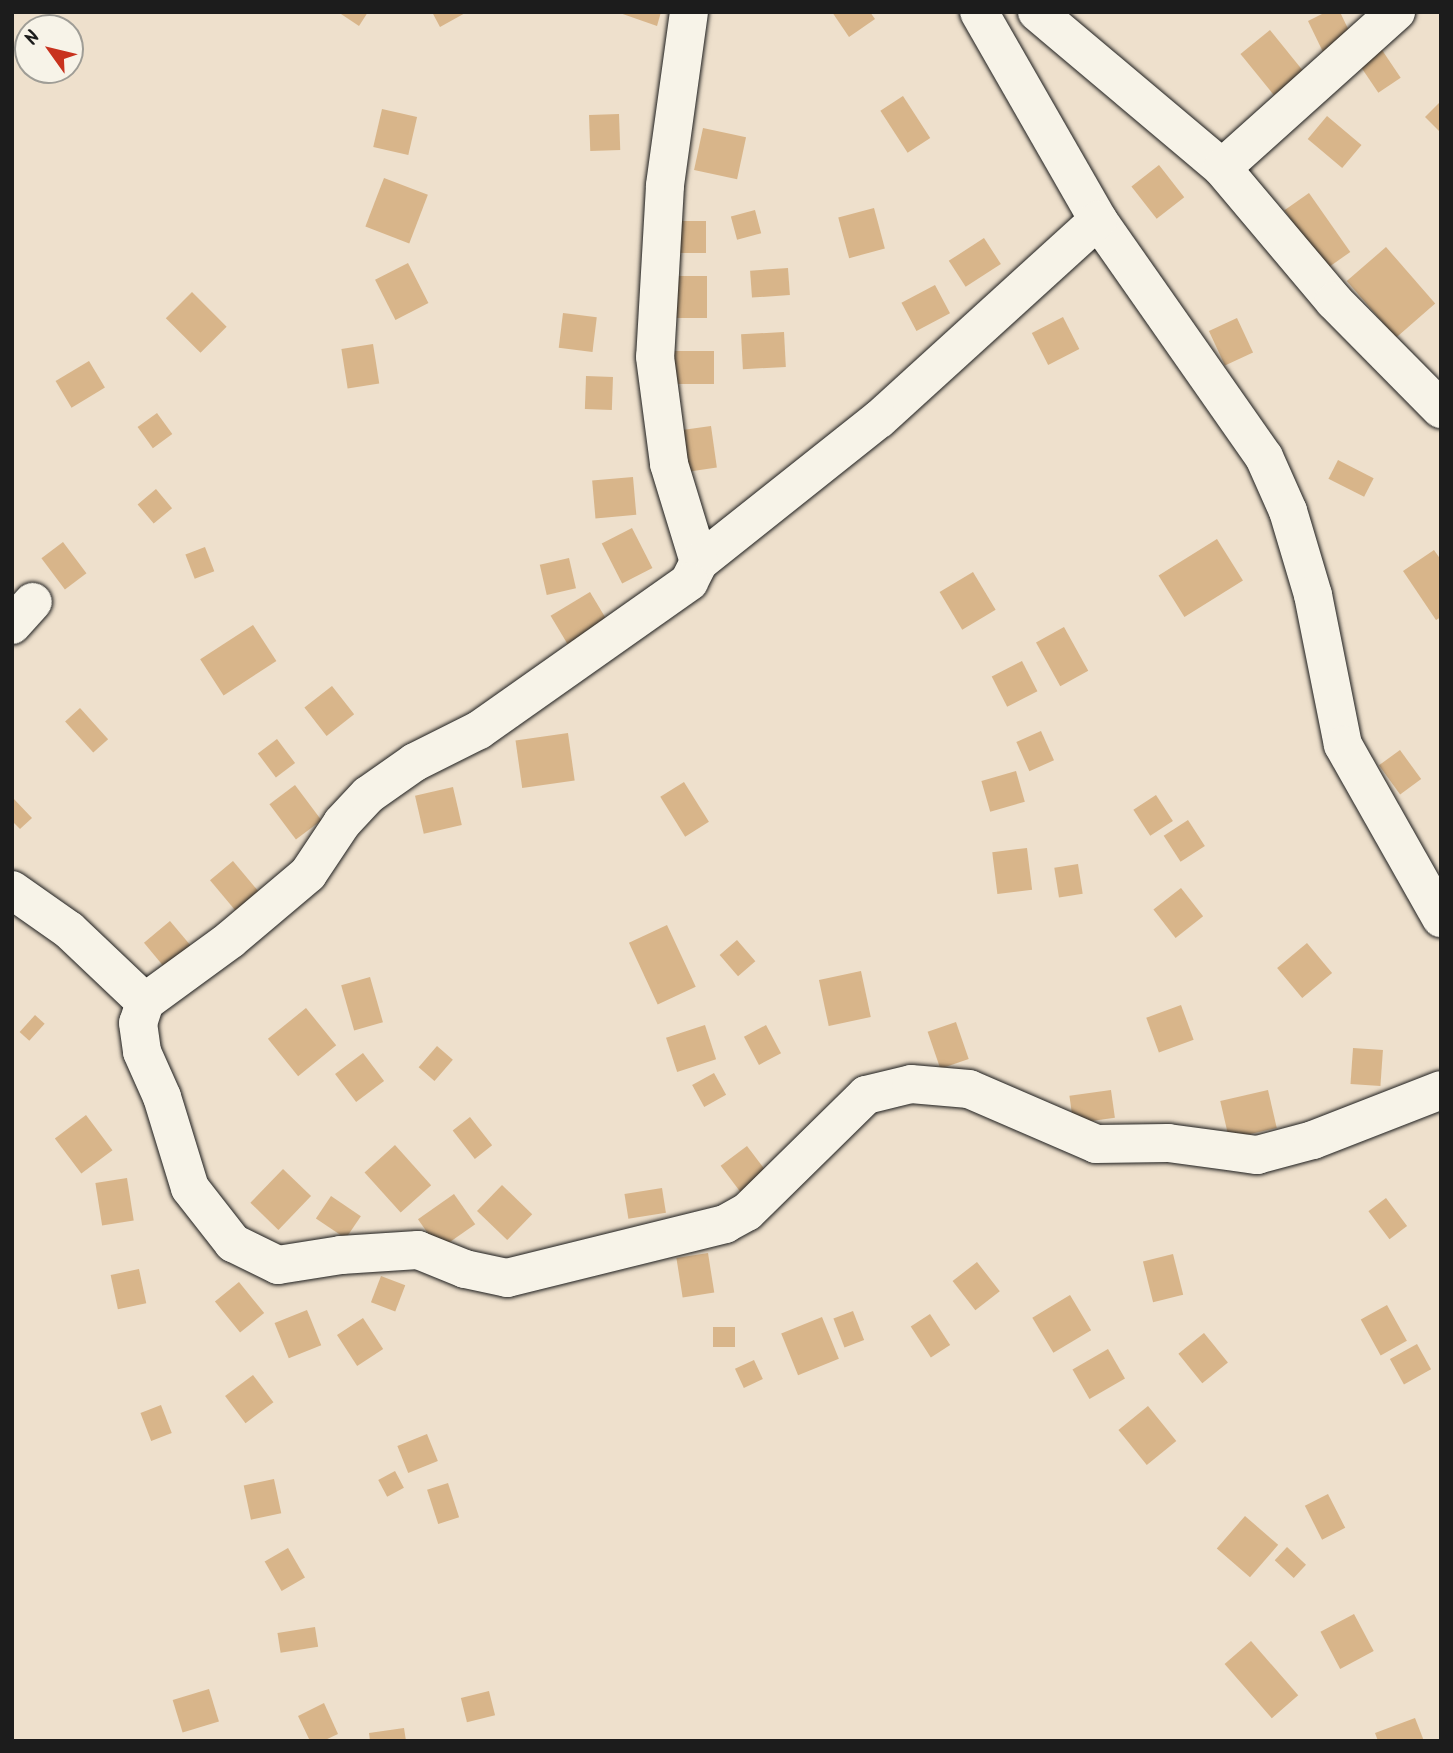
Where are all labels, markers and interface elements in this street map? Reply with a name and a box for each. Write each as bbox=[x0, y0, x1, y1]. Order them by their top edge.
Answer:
north arrow bbox=[14, 14, 84, 84]
text: N bbox=[17, 25, 49, 52]

